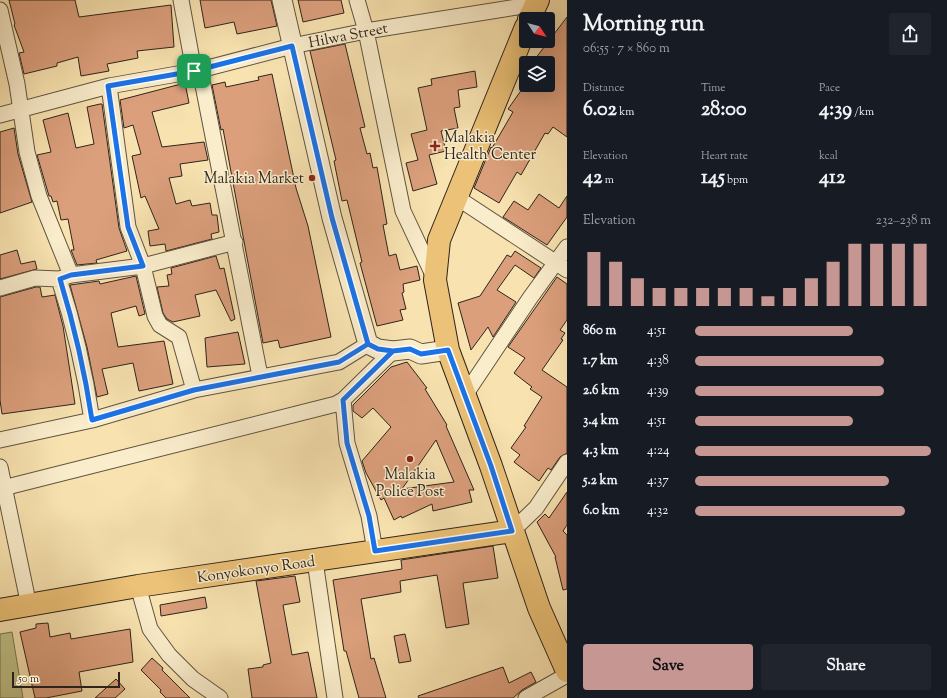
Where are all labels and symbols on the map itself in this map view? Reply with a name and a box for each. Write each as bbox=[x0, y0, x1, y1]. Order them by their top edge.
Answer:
north arrow bbox=[519, 12, 555, 48]
street label: Hilwa Street bbox=[307, 19, 390, 54]
pin bbox=[177, 54, 211, 88]
place label: Malakia Health Center bbox=[444, 128, 536, 166]
marker: Malakia Health Center bbox=[429, 140, 441, 152]
place label: Malakia Market bbox=[204, 169, 304, 190]
marker: Malakia Market bbox=[307, 173, 317, 183]
marker: Malakia Police Post bbox=[405, 454, 415, 464]
place label: Malakia Police Post bbox=[376, 465, 444, 503]
street label: Konyokonyo Road bbox=[196, 552, 317, 589]
scale bar bbox=[12, 670, 120, 689]

